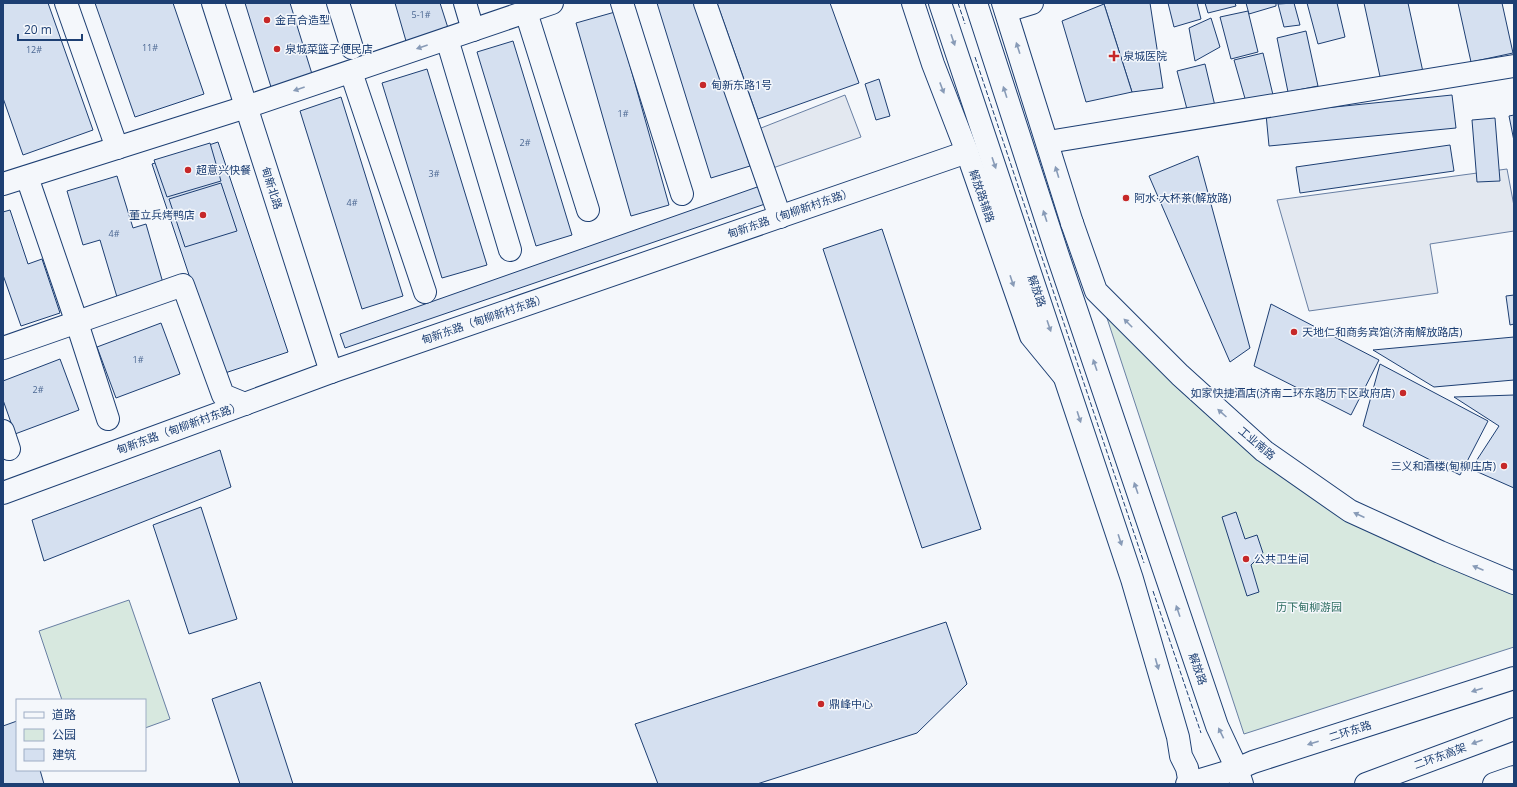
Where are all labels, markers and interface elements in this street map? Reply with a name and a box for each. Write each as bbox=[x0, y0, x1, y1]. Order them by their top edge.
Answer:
house number: 5-1# bbox=[411, 8, 431, 21]
place label: 金百合造型 bbox=[275, 12, 330, 27]
marker: 金百合造型 bbox=[262, 15, 272, 25]
scale bar bbox=[18, 16, 82, 42]
text: 20 m bbox=[24, 21, 52, 38]
one-way arrow bbox=[950, 34, 956, 46]
house number: 11# bbox=[142, 41, 158, 54]
place label: 泉城菜篮子便民店 bbox=[285, 41, 373, 56]
one-way arrow bbox=[1015, 41, 1021, 53]
house number: 12# bbox=[26, 43, 42, 56]
marker: 泉城菜篮子便民店 bbox=[272, 44, 282, 54]
one-way arrow bbox=[416, 44, 428, 50]
place label: 泉城医院 bbox=[1123, 48, 1167, 63]
marker: 泉城医院 bbox=[1108, 50, 1120, 62]
place label: 甸新东路1号 bbox=[711, 77, 772, 92]
marker: 甸新东路1号 bbox=[698, 80, 708, 90]
one-way arrow bbox=[940, 82, 946, 94]
one-way arrow bbox=[293, 86, 305, 92]
one-way arrow bbox=[1002, 86, 1008, 98]
house number: 1# bbox=[618, 107, 629, 120]
house number: 2# bbox=[520, 136, 531, 149]
one-way arrow bbox=[991, 157, 997, 169]
place label: 超意兴快餐 bbox=[196, 162, 251, 177]
marker: 超意兴快餐 bbox=[183, 165, 193, 175]
street label: 甸新北路 bbox=[259, 165, 286, 211]
one-way arrow bbox=[1054, 166, 1060, 178]
house number: 3# bbox=[429, 167, 440, 180]
street label: 解放路辅路 bbox=[966, 167, 999, 224]
street label: 甸新东路（甸柳新村东路） bbox=[725, 184, 855, 241]
place label: 阿水·大杯茶(解放路) bbox=[1134, 190, 1231, 205]
marker: 阿水·大杯茶(解放路) bbox=[1121, 193, 1131, 203]
house number: 4# bbox=[347, 196, 358, 209]
place label: 董立兵烤鸭店 bbox=[129, 207, 195, 222]
one-way arrow bbox=[1042, 209, 1048, 221]
marker: 董立兵烤鸭店 bbox=[198, 210, 208, 220]
house number: 4# bbox=[109, 227, 120, 240]
street label: 解放路 bbox=[1025, 273, 1050, 309]
one-way arrow bbox=[1009, 276, 1015, 288]
street label: 甸新东路（甸柳新村东路） bbox=[419, 290, 549, 347]
one-way arrow bbox=[1123, 318, 1133, 328]
one-way arrow bbox=[1046, 321, 1052, 333]
place label: 天地仁和商务宾馆(济南解放路店) bbox=[1302, 324, 1463, 339]
marker: 天地仁和商务宾馆(济南解放路店) bbox=[1289, 327, 1299, 337]
house number: 1# bbox=[133, 353, 144, 366]
one-way arrow bbox=[1091, 358, 1097, 370]
house number: 2# bbox=[33, 383, 44, 396]
place label: 如家快捷酒店(济南二环东路历下区政府店) bbox=[1191, 385, 1395, 400]
marker: 如家快捷酒店(济南二环东路历下区政府店) bbox=[1398, 388, 1408, 398]
street label: 甸新东路（甸柳新村东路） bbox=[114, 398, 243, 457]
one-way arrow bbox=[1217, 408, 1227, 417]
one-way arrow bbox=[1076, 411, 1082, 423]
street label: 工业南路 bbox=[1236, 423, 1279, 463]
place label: 三义和酒楼(甸柳庄店) bbox=[1391, 458, 1496, 473]
marker: 三义和酒楼(甸柳庄店) bbox=[1499, 461, 1509, 471]
one-way arrow bbox=[1133, 481, 1139, 493]
one-way arrow bbox=[1354, 512, 1365, 518]
one-way arrow bbox=[1117, 534, 1123, 546]
place label: 公共卫生间 bbox=[1254, 551, 1309, 566]
marker: 公共卫生间 bbox=[1241, 554, 1251, 564]
one-way arrow bbox=[1473, 565, 1484, 571]
park label: 历下甸柳游园 bbox=[1276, 599, 1342, 614]
one-way arrow bbox=[1175, 604, 1181, 616]
street label: 解放路 bbox=[1186, 651, 1211, 687]
one-way arrow bbox=[1154, 659, 1160, 671]
one-way arrow bbox=[1471, 687, 1483, 693]
place label: 鼎峰中心 bbox=[829, 696, 873, 711]
legend bbox=[16, 699, 146, 771]
marker: 鼎峰中心 bbox=[816, 699, 826, 709]
text: 道路 bbox=[52, 706, 76, 723]
street label: 二环东路 bbox=[1327, 717, 1373, 744]
text: 公园 bbox=[52, 726, 76, 743]
one-way arrow bbox=[1218, 728, 1224, 739]
street label: 二环东高架 bbox=[1411, 739, 1468, 772]
one-way arrow bbox=[1307, 740, 1319, 746]
one-way arrow bbox=[1471, 740, 1483, 746]
text: 建筑 bbox=[52, 746, 76, 763]

